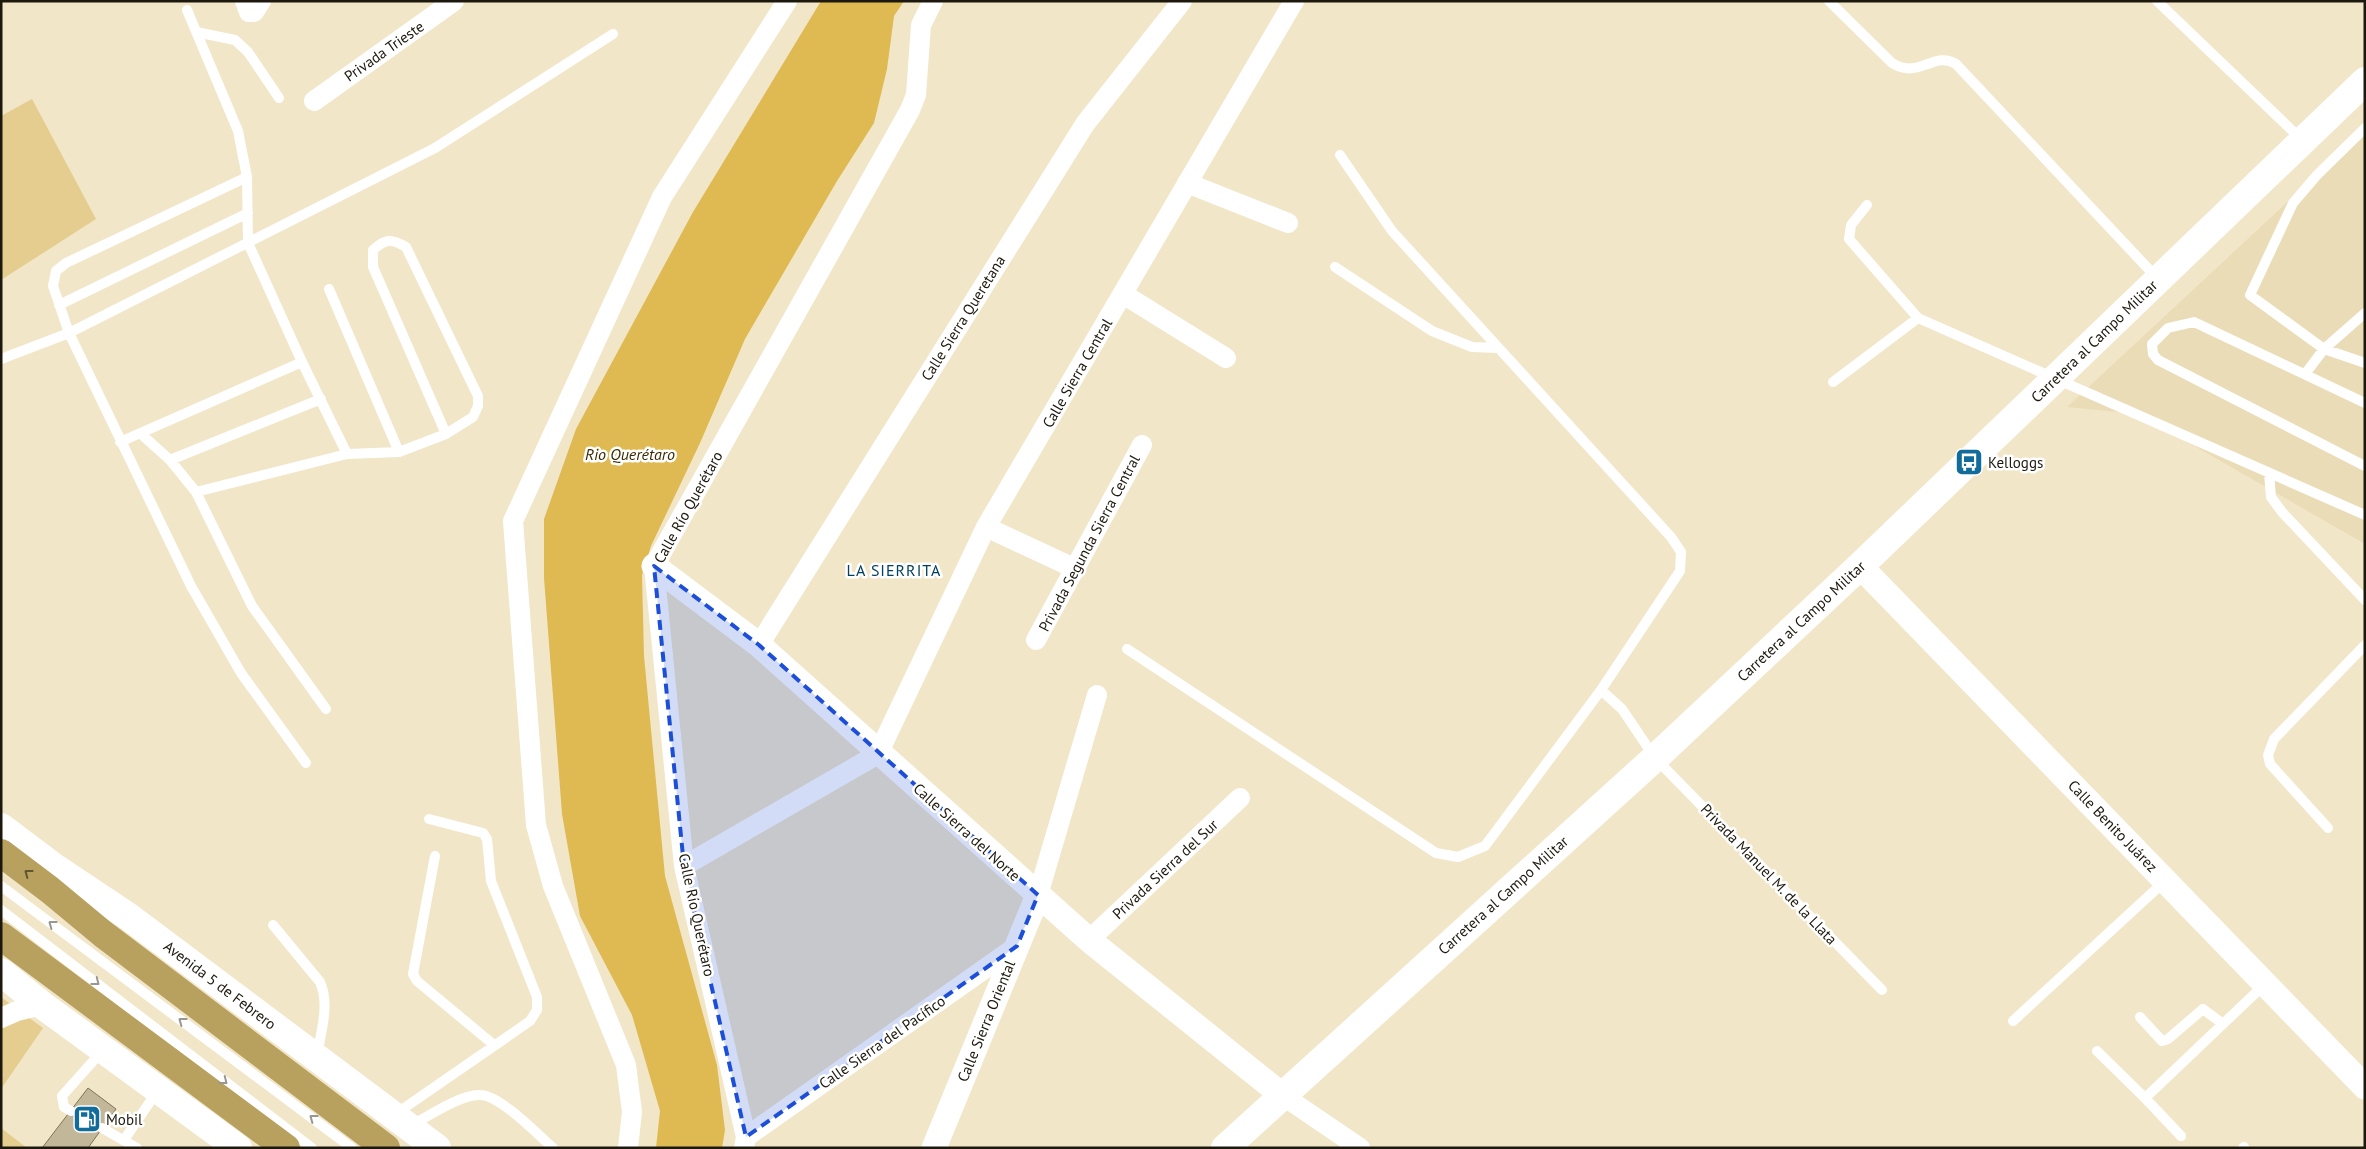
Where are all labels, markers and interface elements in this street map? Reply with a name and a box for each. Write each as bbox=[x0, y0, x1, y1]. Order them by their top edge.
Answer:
street label: Privada Trieste bbox=[340, 17, 428, 85]
street label: Calle Sierra Queretana bbox=[917, 252, 1009, 384]
street label: Carretera al Campo Militar bbox=[2027, 276, 2161, 406]
street label: Calle Sierra Central bbox=[1038, 314, 1116, 431]
water label: Rio Querétaro bbox=[585, 444, 675, 464]
bus stop icon: Kelloggs bbox=[1954, 447, 1984, 477]
street label: Calle Río Querétaro bbox=[649, 448, 727, 566]
street label: Privada Segunda Sierra Central bbox=[1034, 451, 1144, 635]
place label: Kelloggs bbox=[1988, 453, 2043, 472]
street label: Carretera al Campo Militar bbox=[1733, 557, 1869, 685]
district label: LA SIERRITA bbox=[847, 560, 941, 580]
street label: Calle Benito Juárez bbox=[2064, 776, 2162, 876]
street label: Calle Sierra del Norte bbox=[909, 779, 1025, 885]
street label: Privada Manuel M. de la Llata bbox=[1697, 800, 1841, 948]
street label: Privada Sierra del Sur bbox=[1108, 815, 1222, 923]
street label: Carretera al Campo Militar bbox=[1434, 832, 1572, 958]
street label: Calle Río Querétaro bbox=[675, 852, 719, 978]
one-way arrow bbox=[24, 870, 34, 879]
one-way arrow bbox=[49, 922, 58, 930]
street label: Avenida 5 de Febrero bbox=[160, 937, 280, 1033]
street label: Calle Sierra Oriental bbox=[953, 957, 1019, 1085]
one-way arrow bbox=[90, 976, 100, 985]
street label: Calle Sierra del Pacífico bbox=[815, 991, 949, 1093]
one-way arrow bbox=[179, 1018, 188, 1027]
one-way arrow bbox=[218, 1076, 227, 1084]
fuel station icon: Mobil bbox=[72, 1104, 102, 1134]
place label: Mobil bbox=[106, 1110, 143, 1129]
one-way arrow bbox=[309, 1115, 319, 1124]

